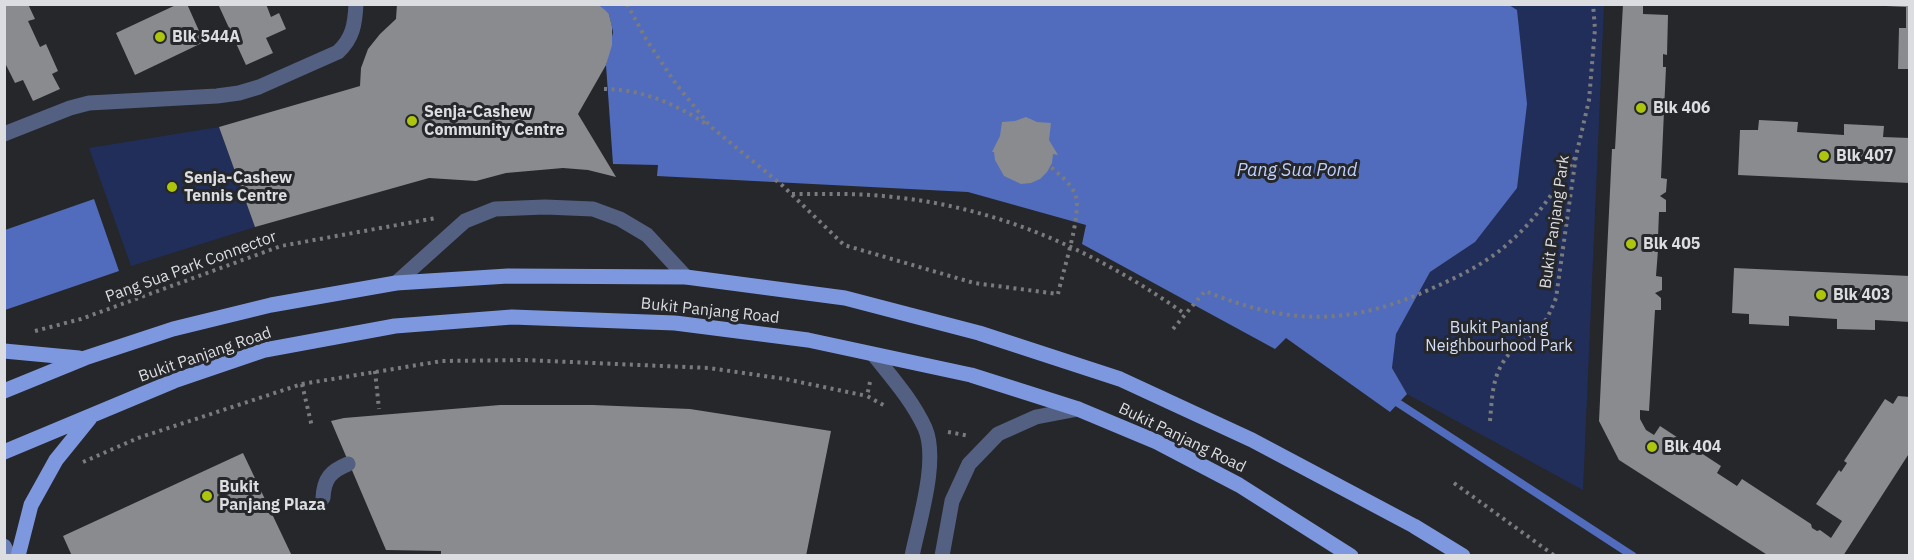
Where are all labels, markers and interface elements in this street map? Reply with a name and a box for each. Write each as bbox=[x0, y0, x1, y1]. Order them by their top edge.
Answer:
place label: Blk 544A bbox=[172, 27, 240, 47]
marker: Blk 544A bbox=[153, 30, 167, 44]
place label: Blk 406 bbox=[1653, 98, 1710, 118]
marker: Blk 406 bbox=[1634, 101, 1648, 115]
place label: Senja-Cashew Community Centre bbox=[424, 102, 565, 140]
marker: Senja-Cashew Community Centre bbox=[405, 114, 419, 128]
place label: Blk 407 bbox=[1836, 146, 1893, 166]
marker: Blk 407 bbox=[1817, 149, 1831, 163]
street label: Bukit Panjang Park bbox=[1536, 154, 1574, 290]
water label: Pang Sua Pond bbox=[1237, 160, 1357, 182]
place label: Senja-Cashew Tennis Centre bbox=[184, 168, 292, 206]
marker: Senja-Cashew Tennis Centre bbox=[165, 180, 179, 194]
street label: Pang Sua Park Connector bbox=[103, 227, 279, 307]
place label: Blk 405 bbox=[1643, 234, 1700, 254]
marker: Blk 405 bbox=[1624, 237, 1638, 251]
place label: Blk 403 bbox=[1833, 285, 1890, 305]
marker: Blk 403 bbox=[1814, 288, 1828, 302]
street label: Bukit Panjang Road bbox=[640, 294, 780, 328]
park label: Bukit Panjang Neighbourhood Park bbox=[1425, 318, 1573, 356]
street label: Bukit Panjang Road bbox=[136, 323, 274, 387]
street label: Bukit Panjang Road bbox=[1115, 399, 1249, 477]
place label: Blk 404 bbox=[1664, 437, 1721, 457]
marker: Blk 404 bbox=[1645, 440, 1659, 454]
place label: Bukit Panjang Plaza bbox=[219, 477, 326, 515]
marker: Bukit Panjang Plaza bbox=[200, 489, 214, 503]

